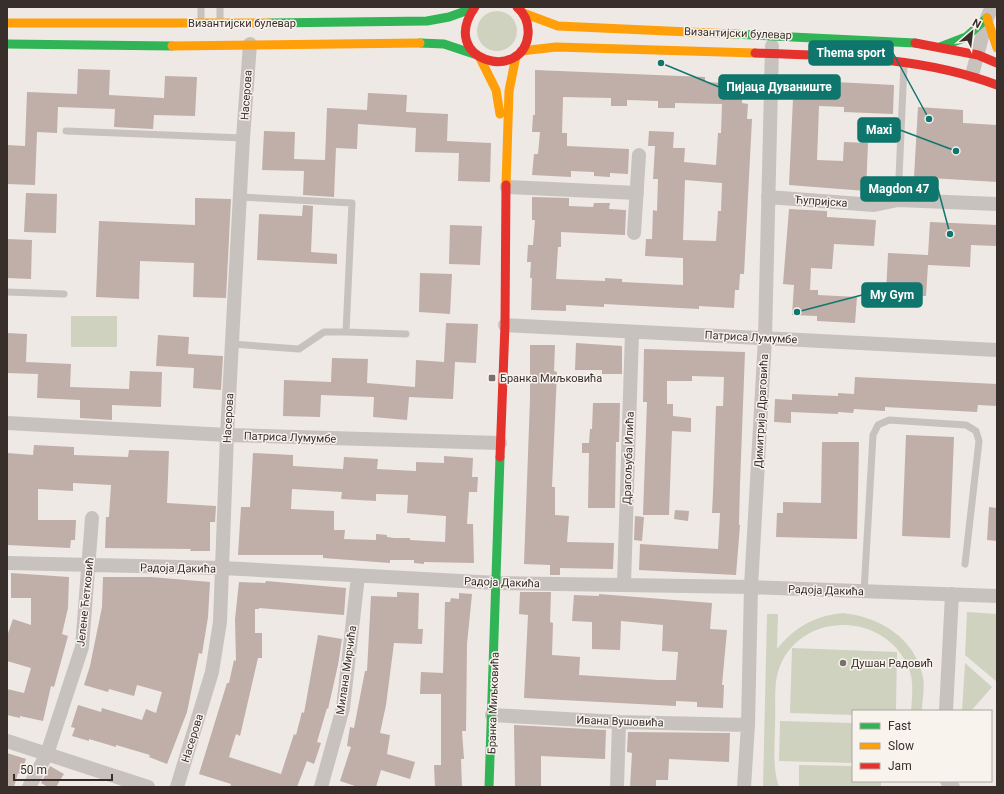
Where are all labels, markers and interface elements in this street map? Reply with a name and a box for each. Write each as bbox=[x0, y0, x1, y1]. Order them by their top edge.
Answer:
north arrow bbox=[952, 12, 992, 52]
text: N bbox=[970, 16, 983, 31]
street label: Византијски булевар bbox=[188, 17, 296, 30]
street label: Византијски булевар bbox=[684, 25, 792, 42]
callout: Thema sport bbox=[809, 41, 893, 65]
text: Thema sport bbox=[817, 46, 885, 60]
street label: Насерова bbox=[238, 70, 255, 121]
callout: Пијаца Дуваниште bbox=[719, 75, 840, 99]
text: Пијаца Дуваниште bbox=[726, 80, 832, 94]
callout: Maxi bbox=[858, 118, 900, 142]
text: Maxi bbox=[866, 123, 892, 137]
callout: Magdon 47 bbox=[861, 177, 938, 201]
text: Magdon 47 bbox=[869, 182, 930, 196]
street label: Ћупријска bbox=[794, 193, 848, 210]
callout: My Gym bbox=[862, 283, 922, 307]
text: My Gym bbox=[870, 288, 914, 302]
street label: Патриса Лумумбе bbox=[704, 329, 798, 346]
street label: Димитрија Драговића bbox=[752, 354, 771, 468]
place label: Бранка Миљковића bbox=[500, 372, 602, 385]
marker: Бранка Миљковића bbox=[487, 373, 497, 383]
street label: Насерова bbox=[221, 393, 236, 443]
street label: Драгољуба Илића bbox=[620, 411, 637, 505]
street label: Патриса Лумумбе bbox=[244, 429, 337, 446]
street label: Јелене Ћетковић bbox=[74, 557, 97, 647]
street label: Радоја Дакића bbox=[140, 561, 216, 576]
street label: Радоја Дакића bbox=[464, 575, 540, 590]
street label: Радоја Дакића bbox=[788, 583, 864, 598]
street label: Милана Мирчића bbox=[334, 625, 359, 716]
street label: Бранка Миљковића bbox=[485, 652, 502, 754]
place label: Душан Радовић bbox=[851, 657, 933, 670]
marker: Душан Радовић bbox=[838, 658, 848, 668]
legend bbox=[852, 710, 992, 782]
street label: Насерова bbox=[179, 712, 206, 764]
street label: Ивана Вушовића bbox=[576, 713, 664, 730]
text: Fast bbox=[888, 719, 911, 733]
text: Slow bbox=[888, 739, 914, 753]
scale bar bbox=[14, 756, 112, 782]
text: Jam bbox=[888, 759, 912, 773]
text: 50 m bbox=[20, 763, 47, 777]

